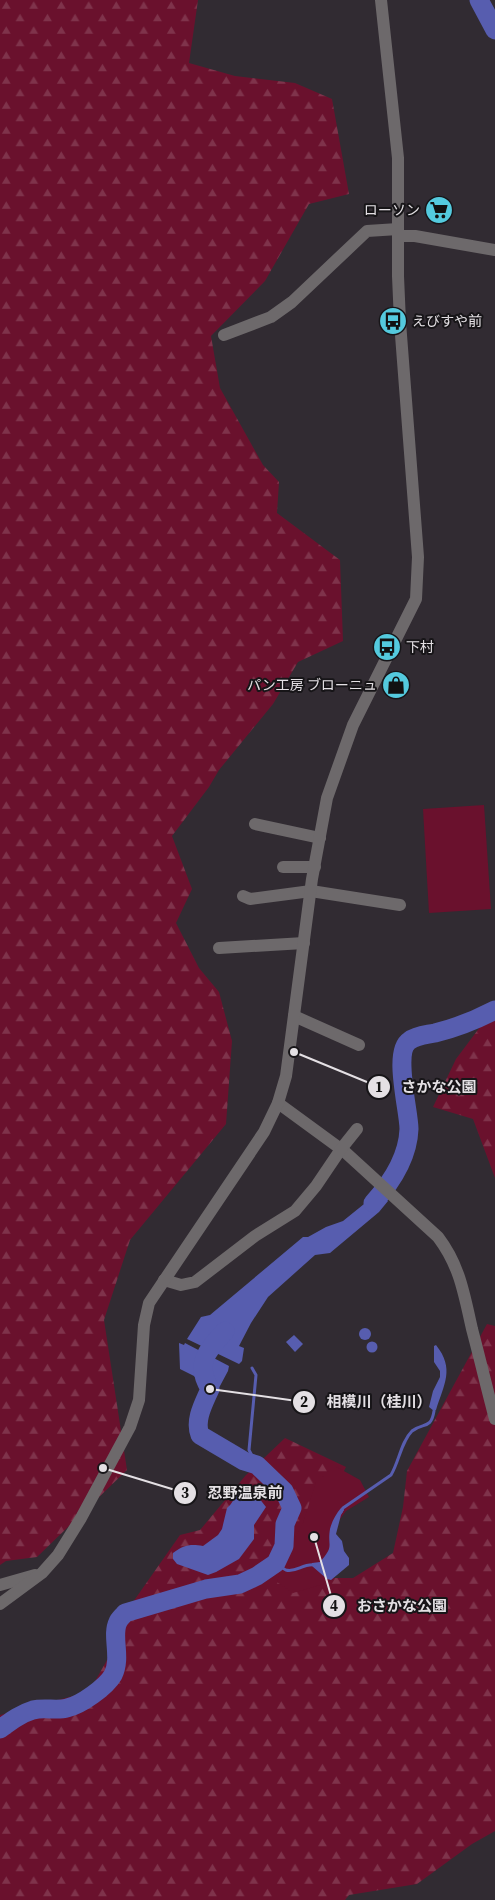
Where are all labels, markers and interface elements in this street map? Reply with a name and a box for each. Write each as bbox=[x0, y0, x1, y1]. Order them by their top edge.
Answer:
supermarket icon: ローソン bbox=[424, 195, 454, 225]
place label: ローソン bbox=[364, 200, 420, 220]
bus stop icon: えびすや前 bbox=[378, 306, 408, 336]
place label: えびすや前 bbox=[412, 311, 482, 331]
bus stop icon: 下村 bbox=[372, 632, 402, 662]
place label: 下村 bbox=[406, 637, 434, 657]
shop icon: パン工房 ブローニュ bbox=[381, 670, 411, 700]
place label: パン工房 ブローニュ bbox=[247, 675, 377, 695]
callout: さかな公園 bbox=[367, 1072, 487, 1102]
text: 1 bbox=[375, 1076, 383, 1097]
text: さかな公園 bbox=[401, 1076, 477, 1097]
callout: 相模川（桂川） bbox=[291, 1387, 441, 1417]
text: 2 bbox=[300, 1391, 308, 1412]
text: 相模川（桂川） bbox=[326, 1391, 432, 1412]
callout: 忍野温泉前 bbox=[172, 1478, 292, 1508]
text: 3 bbox=[181, 1482, 189, 1503]
text: 忍野温泉前 bbox=[207, 1482, 283, 1503]
callout: おさかな公園 bbox=[322, 1591, 457, 1621]
text: 4 bbox=[330, 1595, 338, 1616]
text: おさかな公園 bbox=[357, 1595, 447, 1616]

